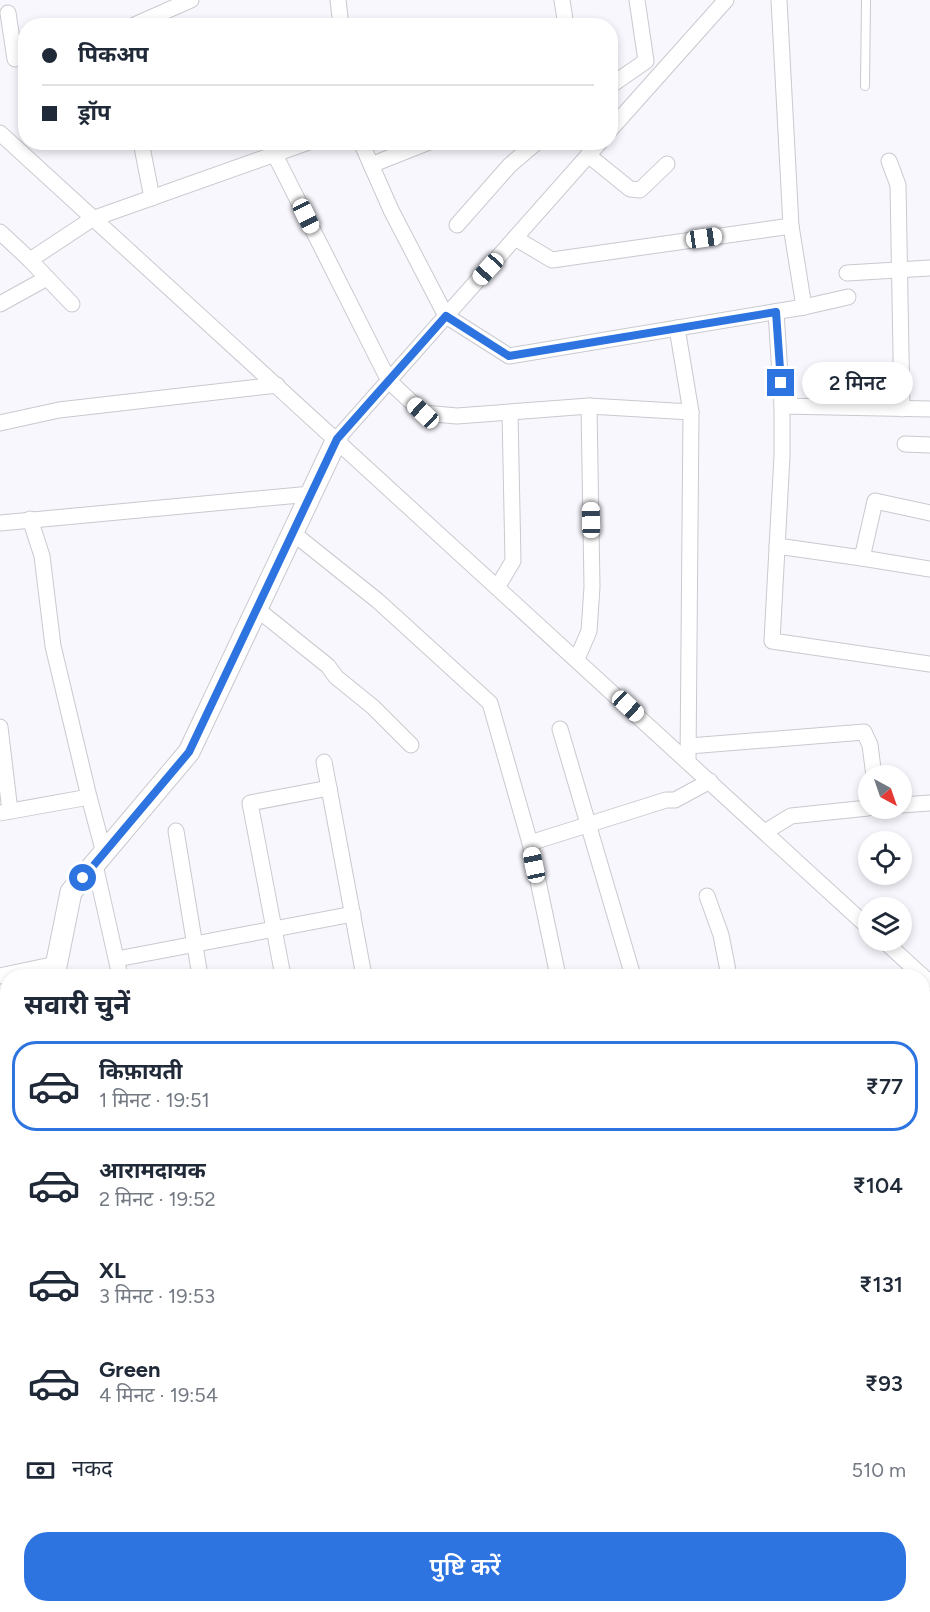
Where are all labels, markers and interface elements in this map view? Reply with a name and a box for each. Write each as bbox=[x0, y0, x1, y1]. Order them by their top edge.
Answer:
text: पिकअप bbox=[78, 41, 149, 68]
text: ड्रॉप bbox=[78, 99, 111, 126]
car bbox=[290, 196, 322, 236]
car bbox=[685, 227, 723, 249]
car bbox=[469, 250, 507, 288]
callout: 2 मिनट bbox=[802, 362, 913, 404]
route end bbox=[767, 369, 794, 396]
text: 2 मिनट bbox=[829, 371, 886, 395]
car bbox=[404, 394, 442, 432]
car bbox=[582, 502, 600, 538]
car bbox=[609, 687, 647, 725]
north arrow bbox=[858, 765, 912, 819]
map controls bbox=[858, 765, 912, 951]
button: locate bbox=[858, 831, 912, 885]
car bbox=[521, 846, 547, 884]
route start bbox=[69, 864, 96, 891]
button: layers bbox=[858, 897, 912, 951]
text: सवारी चुनें bbox=[24, 988, 130, 1021]
text: किफ़ायती bbox=[99, 1058, 183, 1085]
icon: car bbox=[27, 1059, 81, 1113]
text: ₹77 bbox=[865, 1073, 903, 1100]
text: 1 मिनट · 19:51 bbox=[99, 1088, 210, 1112]
text: आरामदायक bbox=[99, 1157, 206, 1184]
icon: car bbox=[27, 1158, 81, 1212]
text: ₹104 bbox=[852, 1172, 903, 1199]
text: 2 मिनट · 19:52 bbox=[99, 1187, 216, 1211]
icon: car bbox=[27, 1257, 81, 1311]
text: XL bbox=[99, 1257, 126, 1284]
text: ₹131 bbox=[859, 1271, 903, 1298]
text: 3 मिनट · 19:53 bbox=[99, 1284, 215, 1308]
icon: car bbox=[27, 1356, 81, 1410]
text: Green bbox=[99, 1356, 161, 1383]
text: ₹93 bbox=[865, 1370, 903, 1397]
text: 4 मिनट · 19:54 bbox=[99, 1383, 218, 1407]
icon: cash bbox=[24, 1454, 57, 1487]
text: नकद bbox=[72, 1455, 113, 1482]
text: 510 m bbox=[851, 1458, 906, 1482]
button: पुष्टि करें bbox=[24, 1532, 906, 1601]

